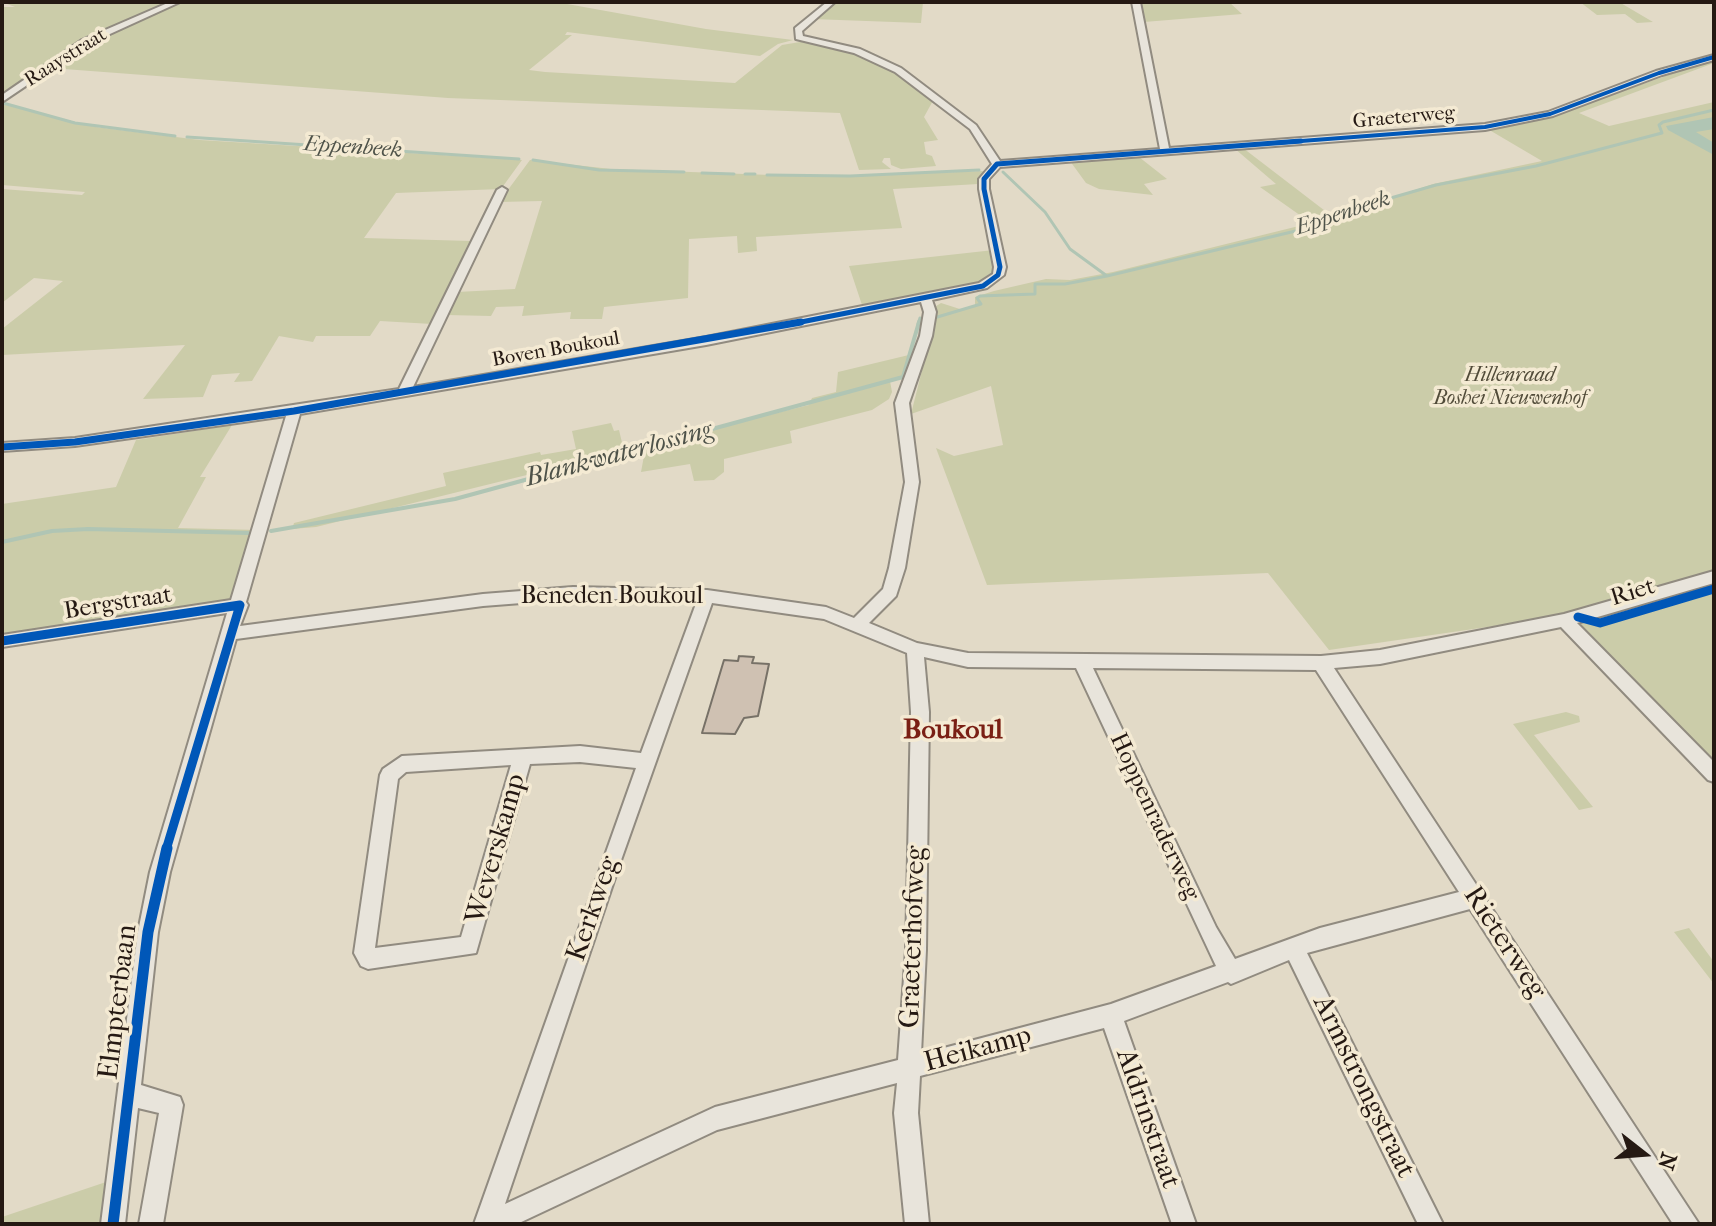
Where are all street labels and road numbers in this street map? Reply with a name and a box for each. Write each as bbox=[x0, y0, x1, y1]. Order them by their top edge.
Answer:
street label: Raaystraat bbox=[21, 23, 111, 93]
street label: Graeterweg bbox=[1352, 102, 1456, 134]
street label: Boven Boukoul bbox=[490, 327, 622, 373]
street label: Riet bbox=[1607, 573, 1659, 613]
street label: Bergstraat bbox=[62, 581, 174, 627]
street label: Beneden Boukoul bbox=[521, 583, 703, 611]
street label: Hoppenraderweg bbox=[1103, 729, 1205, 905]
street label: Weverskamp bbox=[460, 770, 534, 928]
street label: Graeterhofweg bbox=[894, 845, 934, 1029]
street label: Kerkweg bbox=[560, 852, 628, 966]
street label: Rieterweg bbox=[1455, 880, 1553, 1006]
street label: Elmpterbaan bbox=[93, 923, 145, 1081]
street label: Armstrongstraat bbox=[1304, 990, 1422, 1184]
street label: Heikamp bbox=[921, 1020, 1035, 1080]
street label: Aldrinstraat bbox=[1107, 1045, 1187, 1193]

